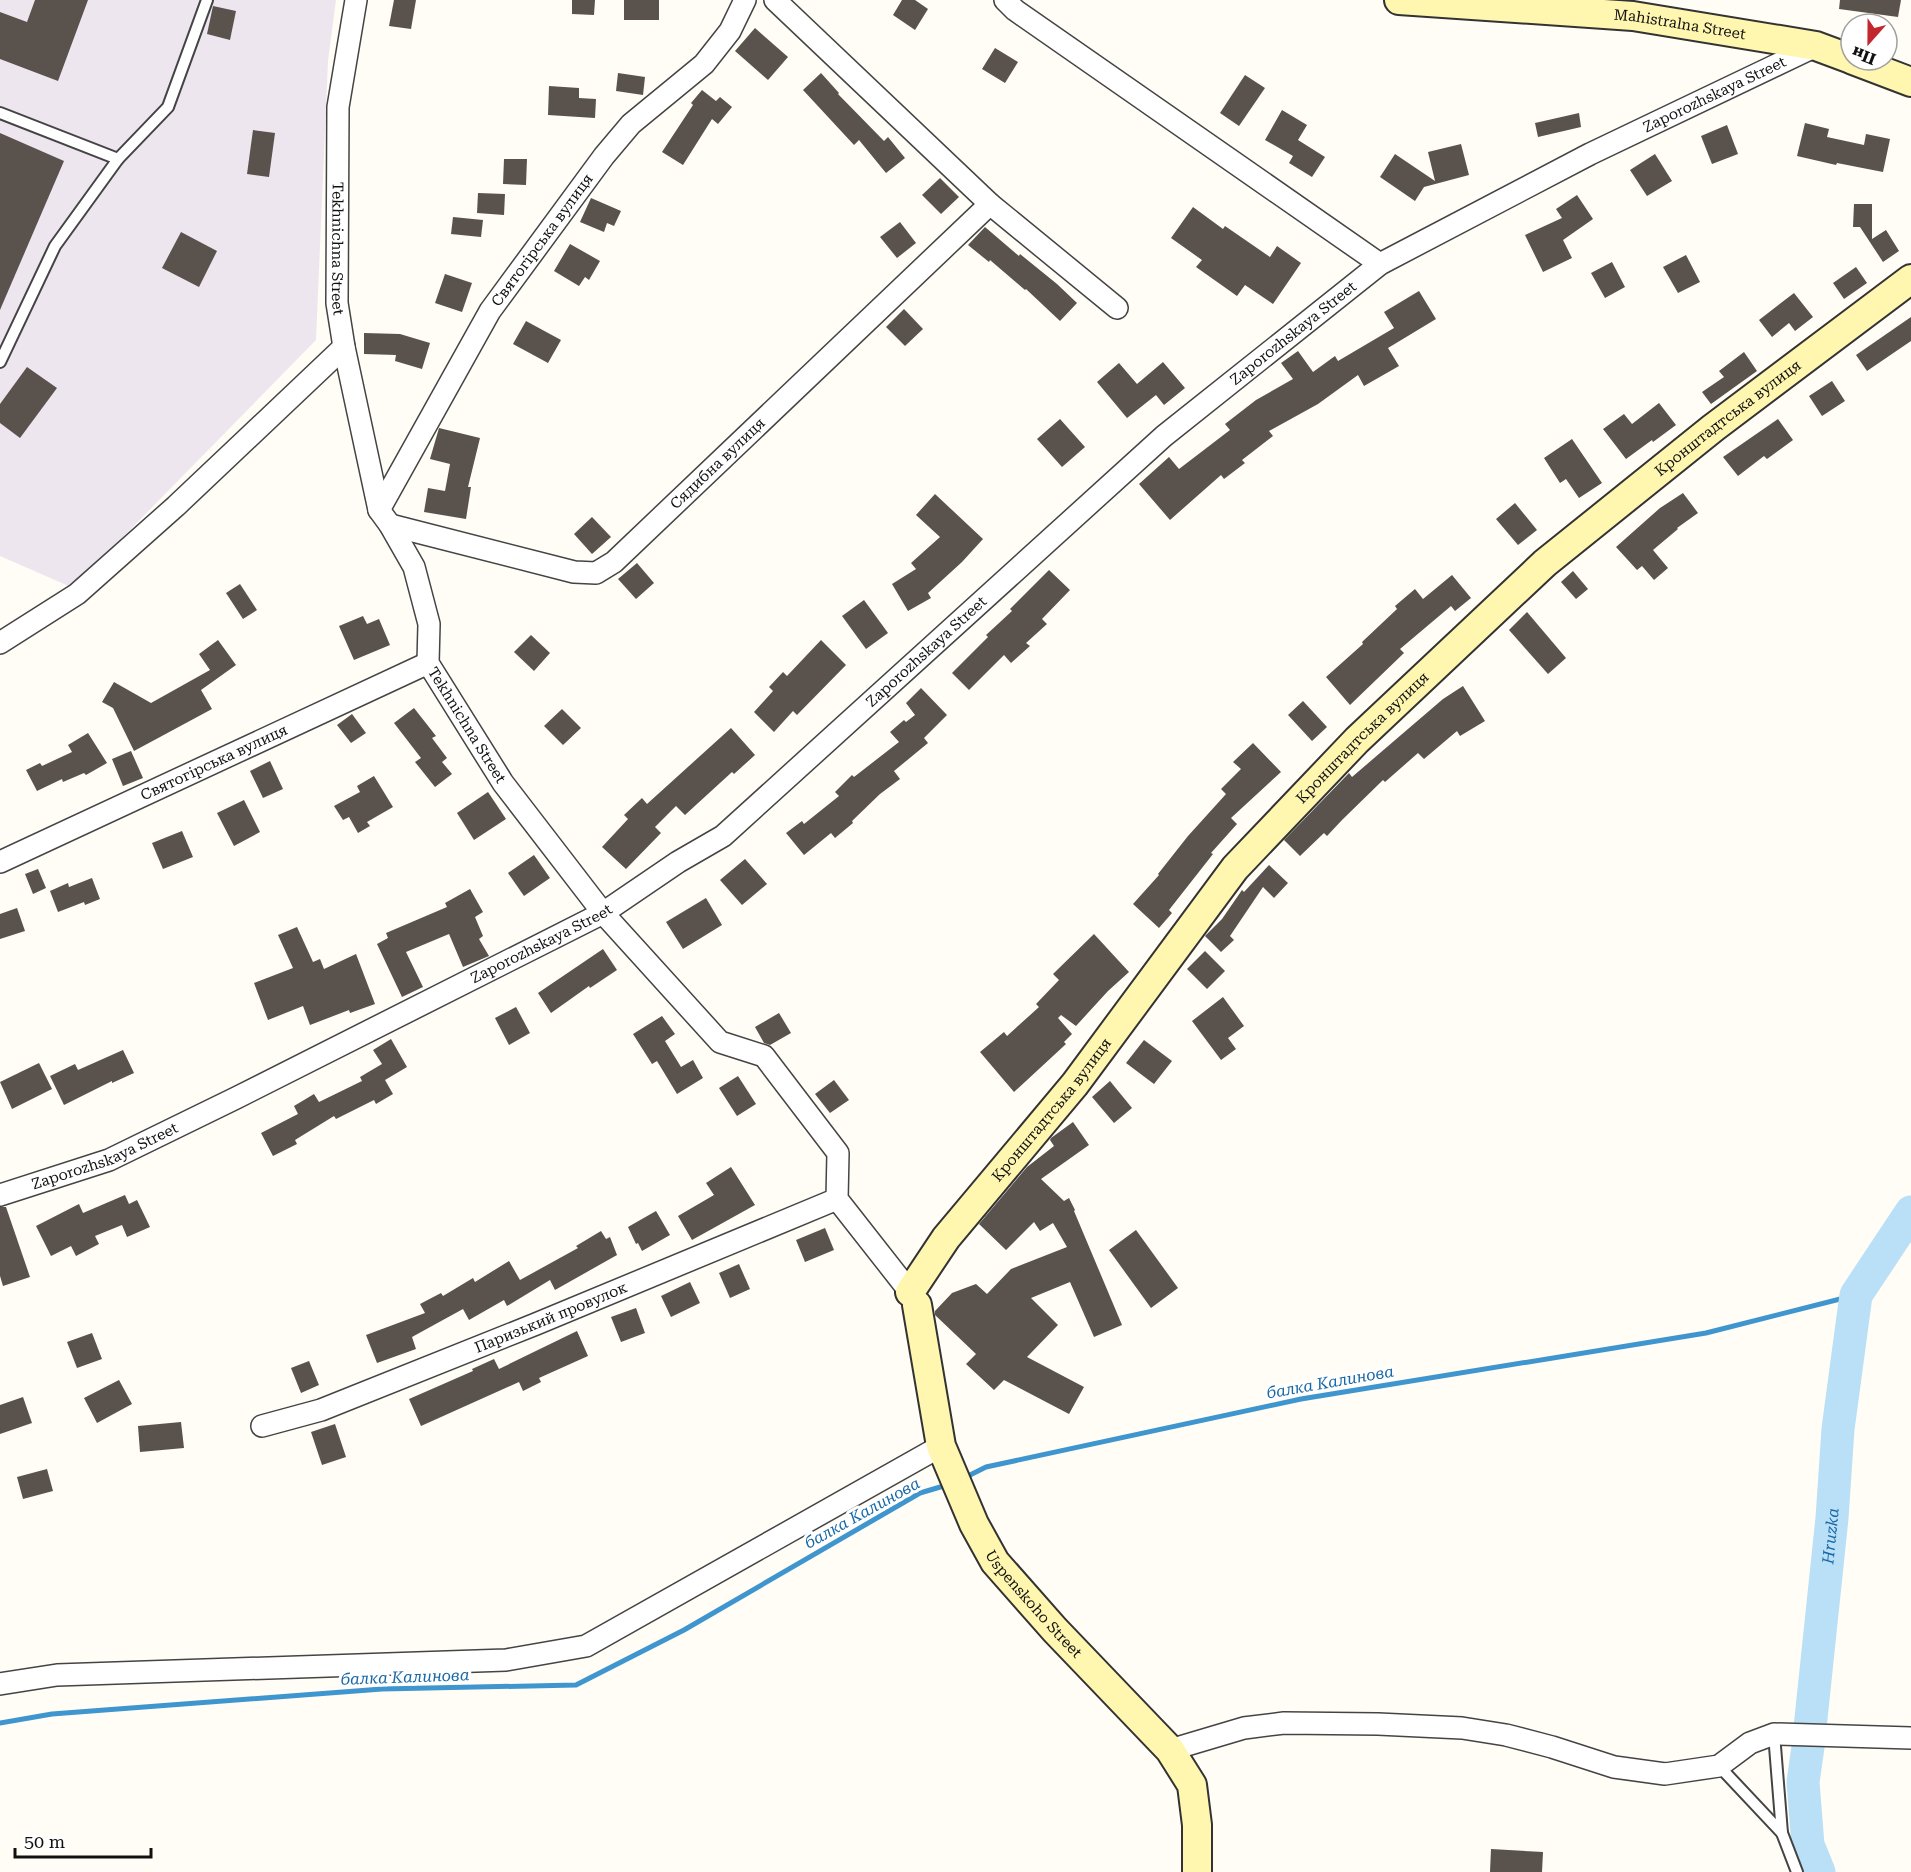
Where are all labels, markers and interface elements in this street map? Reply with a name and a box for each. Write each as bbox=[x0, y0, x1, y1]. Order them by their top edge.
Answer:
street label: Mahistralna Street bbox=[1613, 6, 1747, 43]
north arrow bbox=[1839, 12, 1899, 72]
text: Пн bbox=[1849, 42, 1878, 69]
street label: Zaporozhskaya Street bbox=[1640, 53, 1789, 136]
street label: Святогірська вулиця bbox=[488, 170, 597, 310]
street label: Tekhnichna Street bbox=[328, 182, 348, 317]
street label: Zaporozhskaya Street bbox=[1227, 277, 1360, 389]
street label: Кронштадтська вулиця bbox=[1651, 356, 1804, 480]
street label: Сядибна вулиця bbox=[666, 414, 769, 513]
street label: Zaporozhskaya Street bbox=[862, 592, 991, 711]
street label: Tekhnichna Street bbox=[424, 664, 510, 787]
street label: Кронштадтська вулиця bbox=[1292, 668, 1433, 807]
street label: Святогірська вулиця bbox=[138, 721, 290, 804]
street label: Zaporozhskaya Street bbox=[468, 900, 616, 987]
street label: Кронштадтська вулиця bbox=[988, 1034, 1115, 1185]
street label: Zaporozhskaya Street bbox=[30, 1119, 181, 1193]
street label: Паризький провулок bbox=[472, 1278, 630, 1357]
water label: балка Калинова bbox=[1265, 1361, 1396, 1403]
water label: балка Калинова bbox=[801, 1473, 923, 1553]
water label: Hruzka bbox=[1818, 1507, 1842, 1566]
street label: Uspenskoho Street bbox=[981, 1547, 1086, 1662]
water label: балка Калинова bbox=[340, 1665, 470, 1689]
scale bar bbox=[15, 1821, 152, 1859]
text: 50 m bbox=[24, 1831, 65, 1852]

